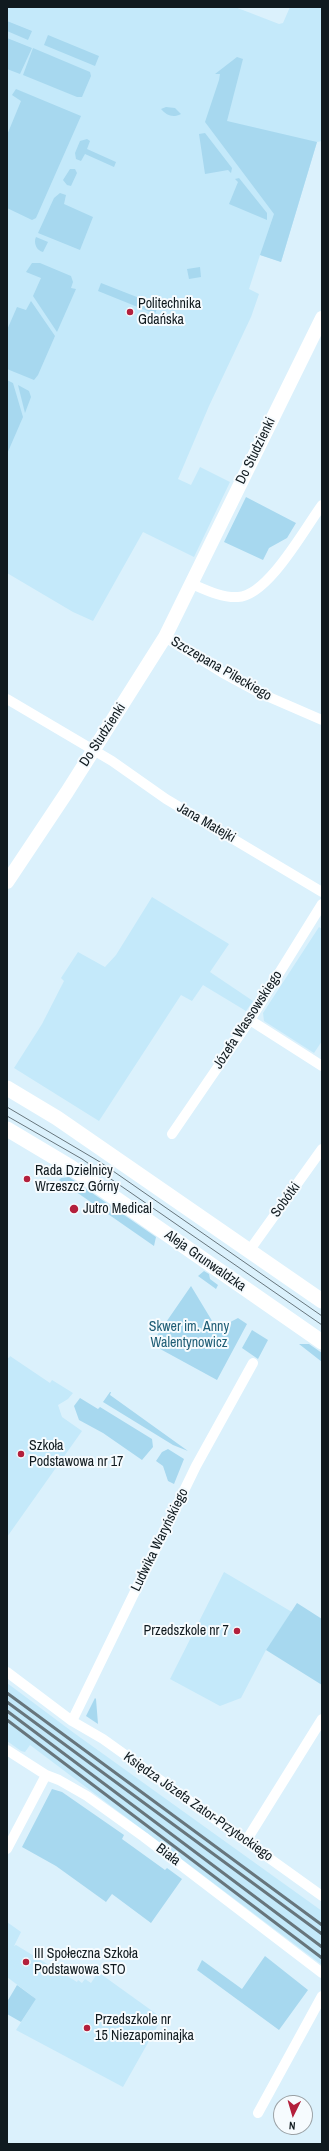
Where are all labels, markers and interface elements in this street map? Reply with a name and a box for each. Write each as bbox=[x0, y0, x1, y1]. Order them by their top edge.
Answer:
place label: Politechnika Gdańska bbox=[138, 296, 201, 328]
marker: Politechnika Gdańska bbox=[125, 307, 135, 317]
street label: Do Studzienki bbox=[233, 415, 279, 487]
street label: Szczepana Pileckiego bbox=[168, 633, 274, 705]
street label: Do Studzienki bbox=[76, 700, 130, 770]
street label: Jana Matejki bbox=[174, 799, 238, 847]
street label: Józefa Wassowskiego bbox=[210, 968, 286, 1072]
place label: Rada Dzielnicy Wrzeszcz Górny bbox=[35, 1163, 119, 1196]
marker: Rada Dzielnicy Wrzeszcz Górny bbox=[22, 1174, 32, 1184]
street label: Sobótki bbox=[268, 1179, 304, 1221]
place label: Jutro Medical bbox=[83, 1201, 152, 1217]
marker: Jutro Medical bbox=[68, 1203, 80, 1215]
street label: Aleja Grunwaldzka bbox=[161, 1227, 249, 1295]
park label: Skwer im. Anny Walentynowicz bbox=[149, 1319, 229, 1352]
place label: Szkoła Podstawowa nr 17 bbox=[29, 1438, 123, 1470]
marker: Szkoła Podstawowa nr 17 bbox=[16, 1449, 26, 1459]
street label: Ludwika Waryńskiego bbox=[128, 1486, 192, 1594]
place label: Przedszkole nr 7 bbox=[144, 1623, 229, 1639]
marker: Przedszkole nr 7 bbox=[232, 1626, 242, 1636]
street label: Księdza Józefa Zator-Przytockiego bbox=[120, 1749, 276, 1865]
street label: Biała bbox=[152, 1840, 184, 1870]
place label: III Społeczna Szkoła Podstawowa STO bbox=[34, 1946, 138, 1978]
marker: III Społeczna Szkoła Podstawowa STO bbox=[21, 1957, 31, 1967]
place label: Przedszkole nr 15 Niezapominajka bbox=[95, 2012, 194, 2044]
marker: Przedszkole nr 15 Niezapominajka bbox=[82, 2023, 92, 2033]
north arrow bbox=[273, 2095, 313, 2135]
text: N bbox=[288, 2119, 296, 2133]

